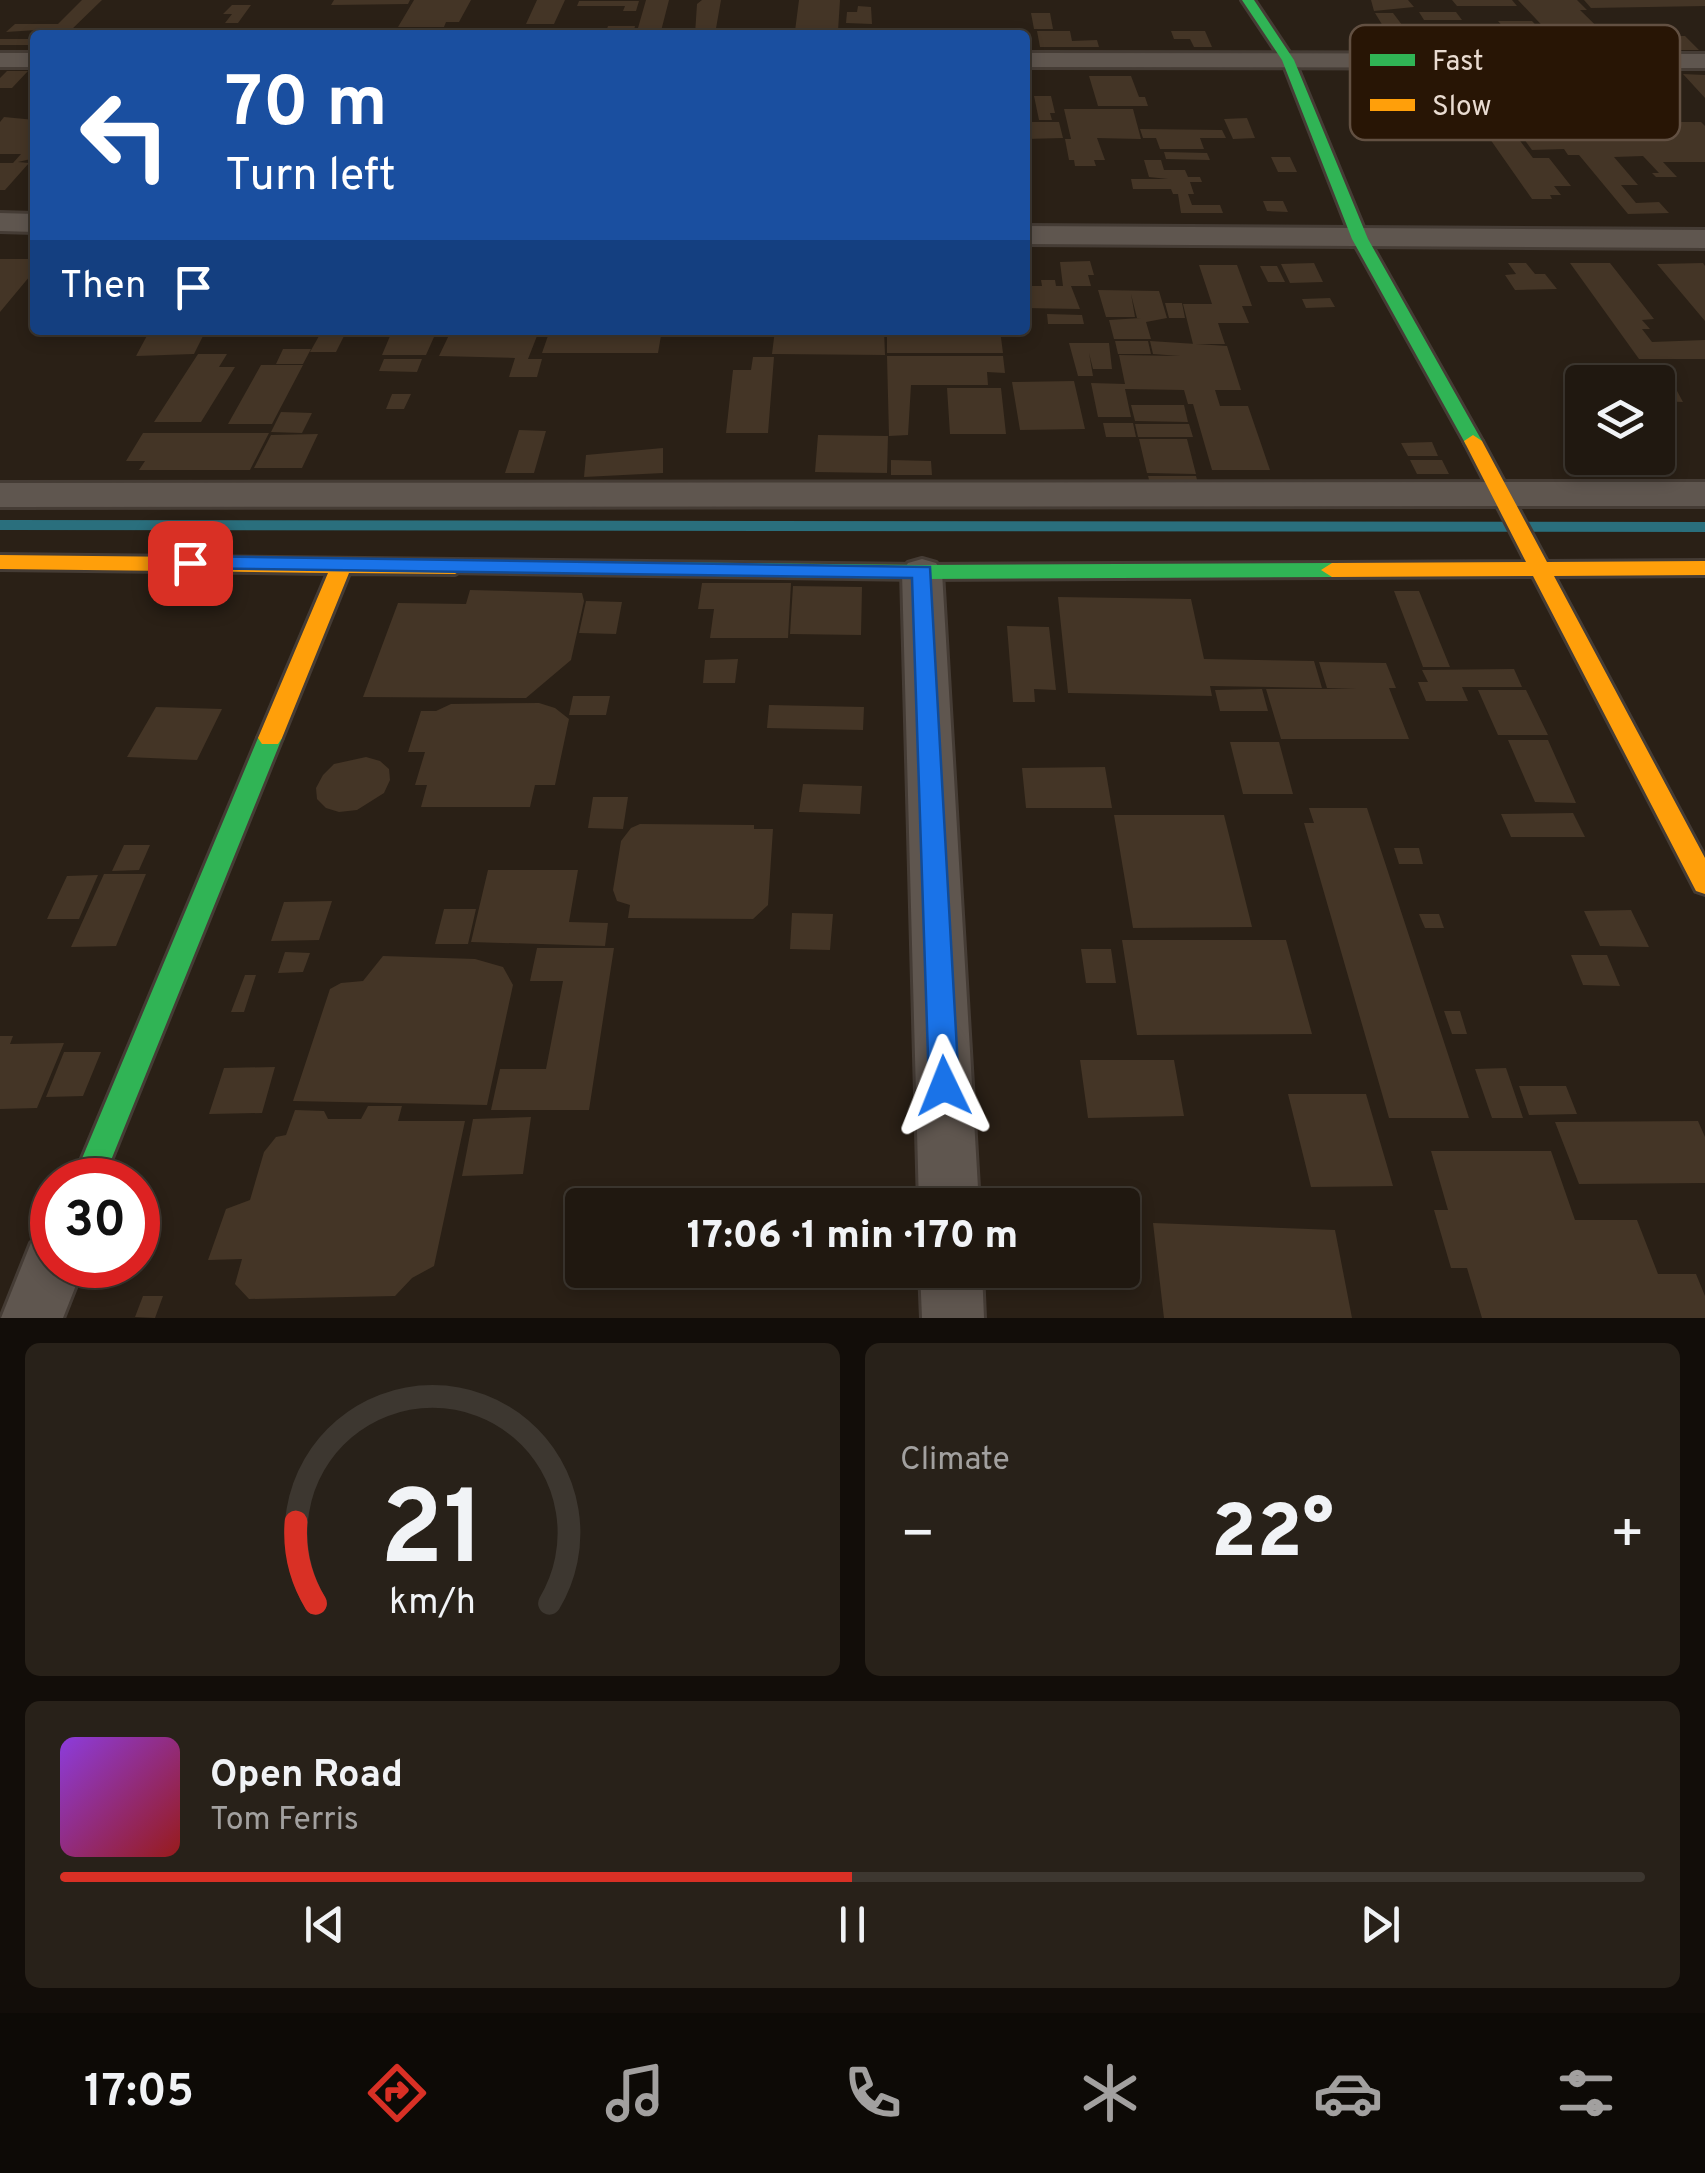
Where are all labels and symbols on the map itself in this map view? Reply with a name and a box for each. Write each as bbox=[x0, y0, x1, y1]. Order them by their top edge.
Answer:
legend bbox=[1350, 25, 1680, 140]
text: Fast bbox=[1432, 45, 1484, 81]
text: Slow bbox=[1432, 90, 1491, 126]
pin bbox=[148, 521, 233, 606]
position arrow bbox=[892, 1034, 996, 1138]
speed limit sign: 30 bbox=[30, 1158, 160, 1288]

